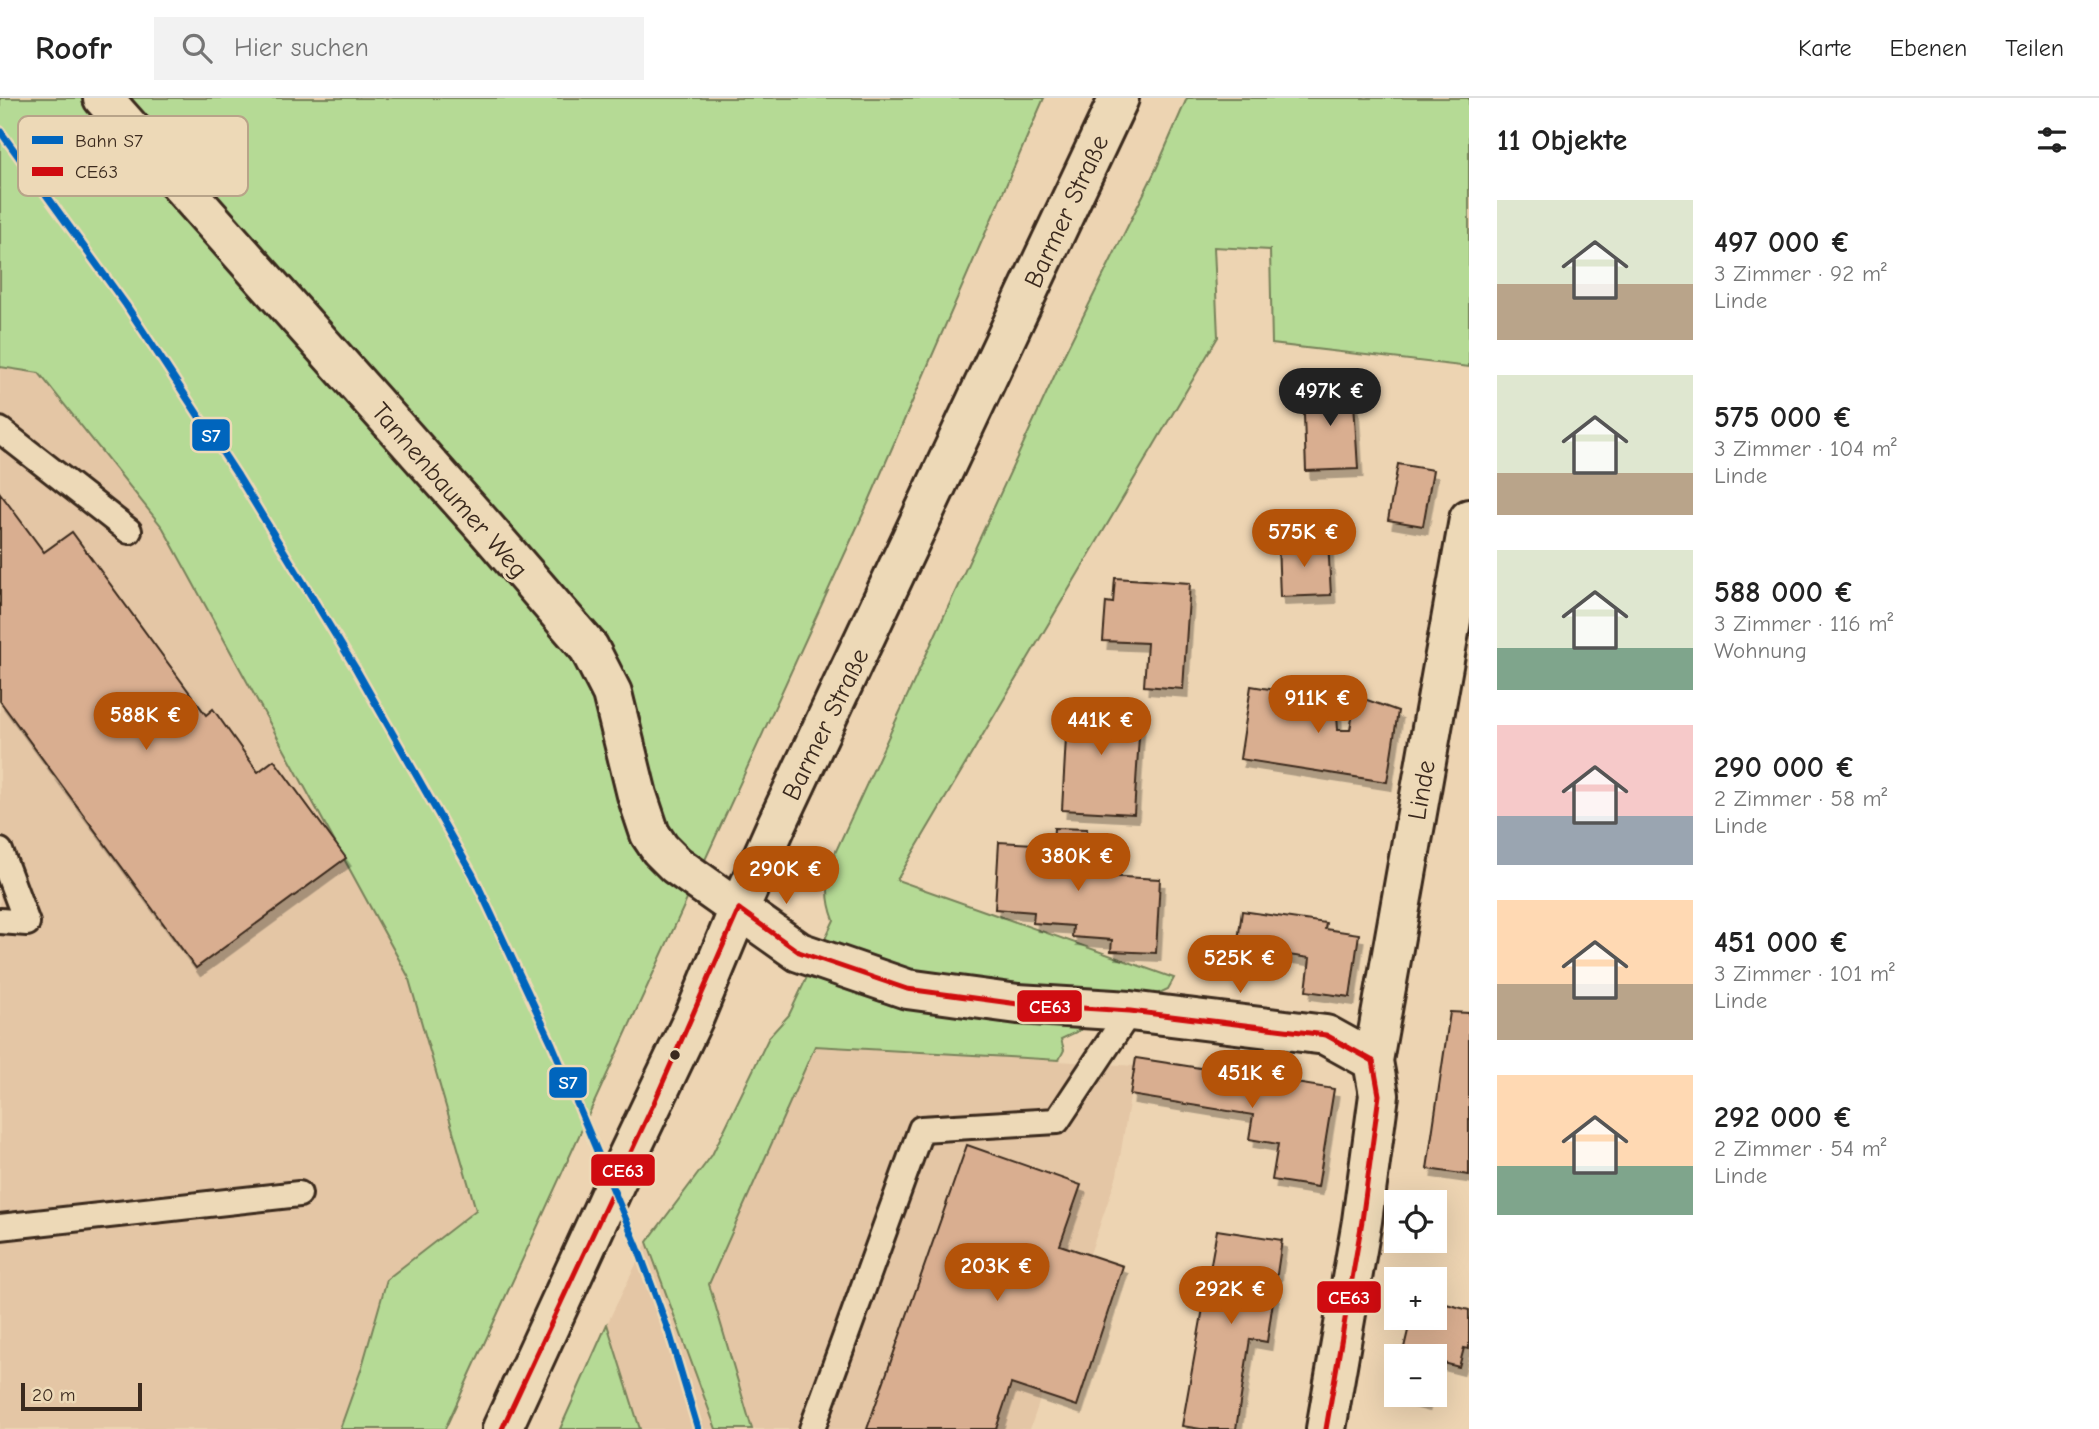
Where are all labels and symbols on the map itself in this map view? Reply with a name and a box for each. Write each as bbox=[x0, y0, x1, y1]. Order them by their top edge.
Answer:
legend bbox=[18, 116, 248, 196]
text: Bahn S7 bbox=[75, 130, 143, 152]
street label: Barmer Straße bbox=[1018, 130, 1115, 293]
text: CE63 bbox=[75, 161, 118, 183]
pin: 497K € bbox=[1273, 368, 1387, 428]
street label: Tannenbaumer Weg bbox=[365, 397, 534, 584]
line badge: S7 bbox=[191, 418, 231, 452]
text: S7 bbox=[202, 425, 221, 447]
pin: 575K € bbox=[1247, 510, 1361, 569]
street label: Barmer Straße bbox=[776, 644, 876, 805]
pin: 911K € bbox=[1261, 676, 1375, 735]
pin: 588K € bbox=[89, 692, 203, 752]
pin: 441K € bbox=[1044, 698, 1158, 757]
street label: Linde bbox=[1402, 758, 1442, 822]
pin: 380K € bbox=[1021, 834, 1135, 893]
pin: 290K € bbox=[729, 846, 843, 906]
pin: 525K € bbox=[1183, 936, 1297, 995]
line badge: CE63 bbox=[1016, 989, 1083, 1023]
text: CE63 bbox=[1029, 996, 1071, 1018]
unlabelled marker bbox=[668, 1048, 682, 1062]
pin: 451K € bbox=[1195, 1051, 1309, 1110]
line badge: S7 bbox=[548, 1066, 588, 1099]
text: S7 bbox=[559, 1072, 578, 1094]
line badge: CE63 bbox=[590, 1153, 656, 1187]
text: CE63 bbox=[602, 1160, 644, 1182]
pin: 203K € bbox=[940, 1244, 1054, 1303]
pin: 292K € bbox=[1174, 1266, 1288, 1326]
line badge: CE63 bbox=[1316, 1280, 1382, 1314]
text: CE63 bbox=[1328, 1287, 1370, 1309]
scale bar bbox=[21, 1380, 142, 1412]

